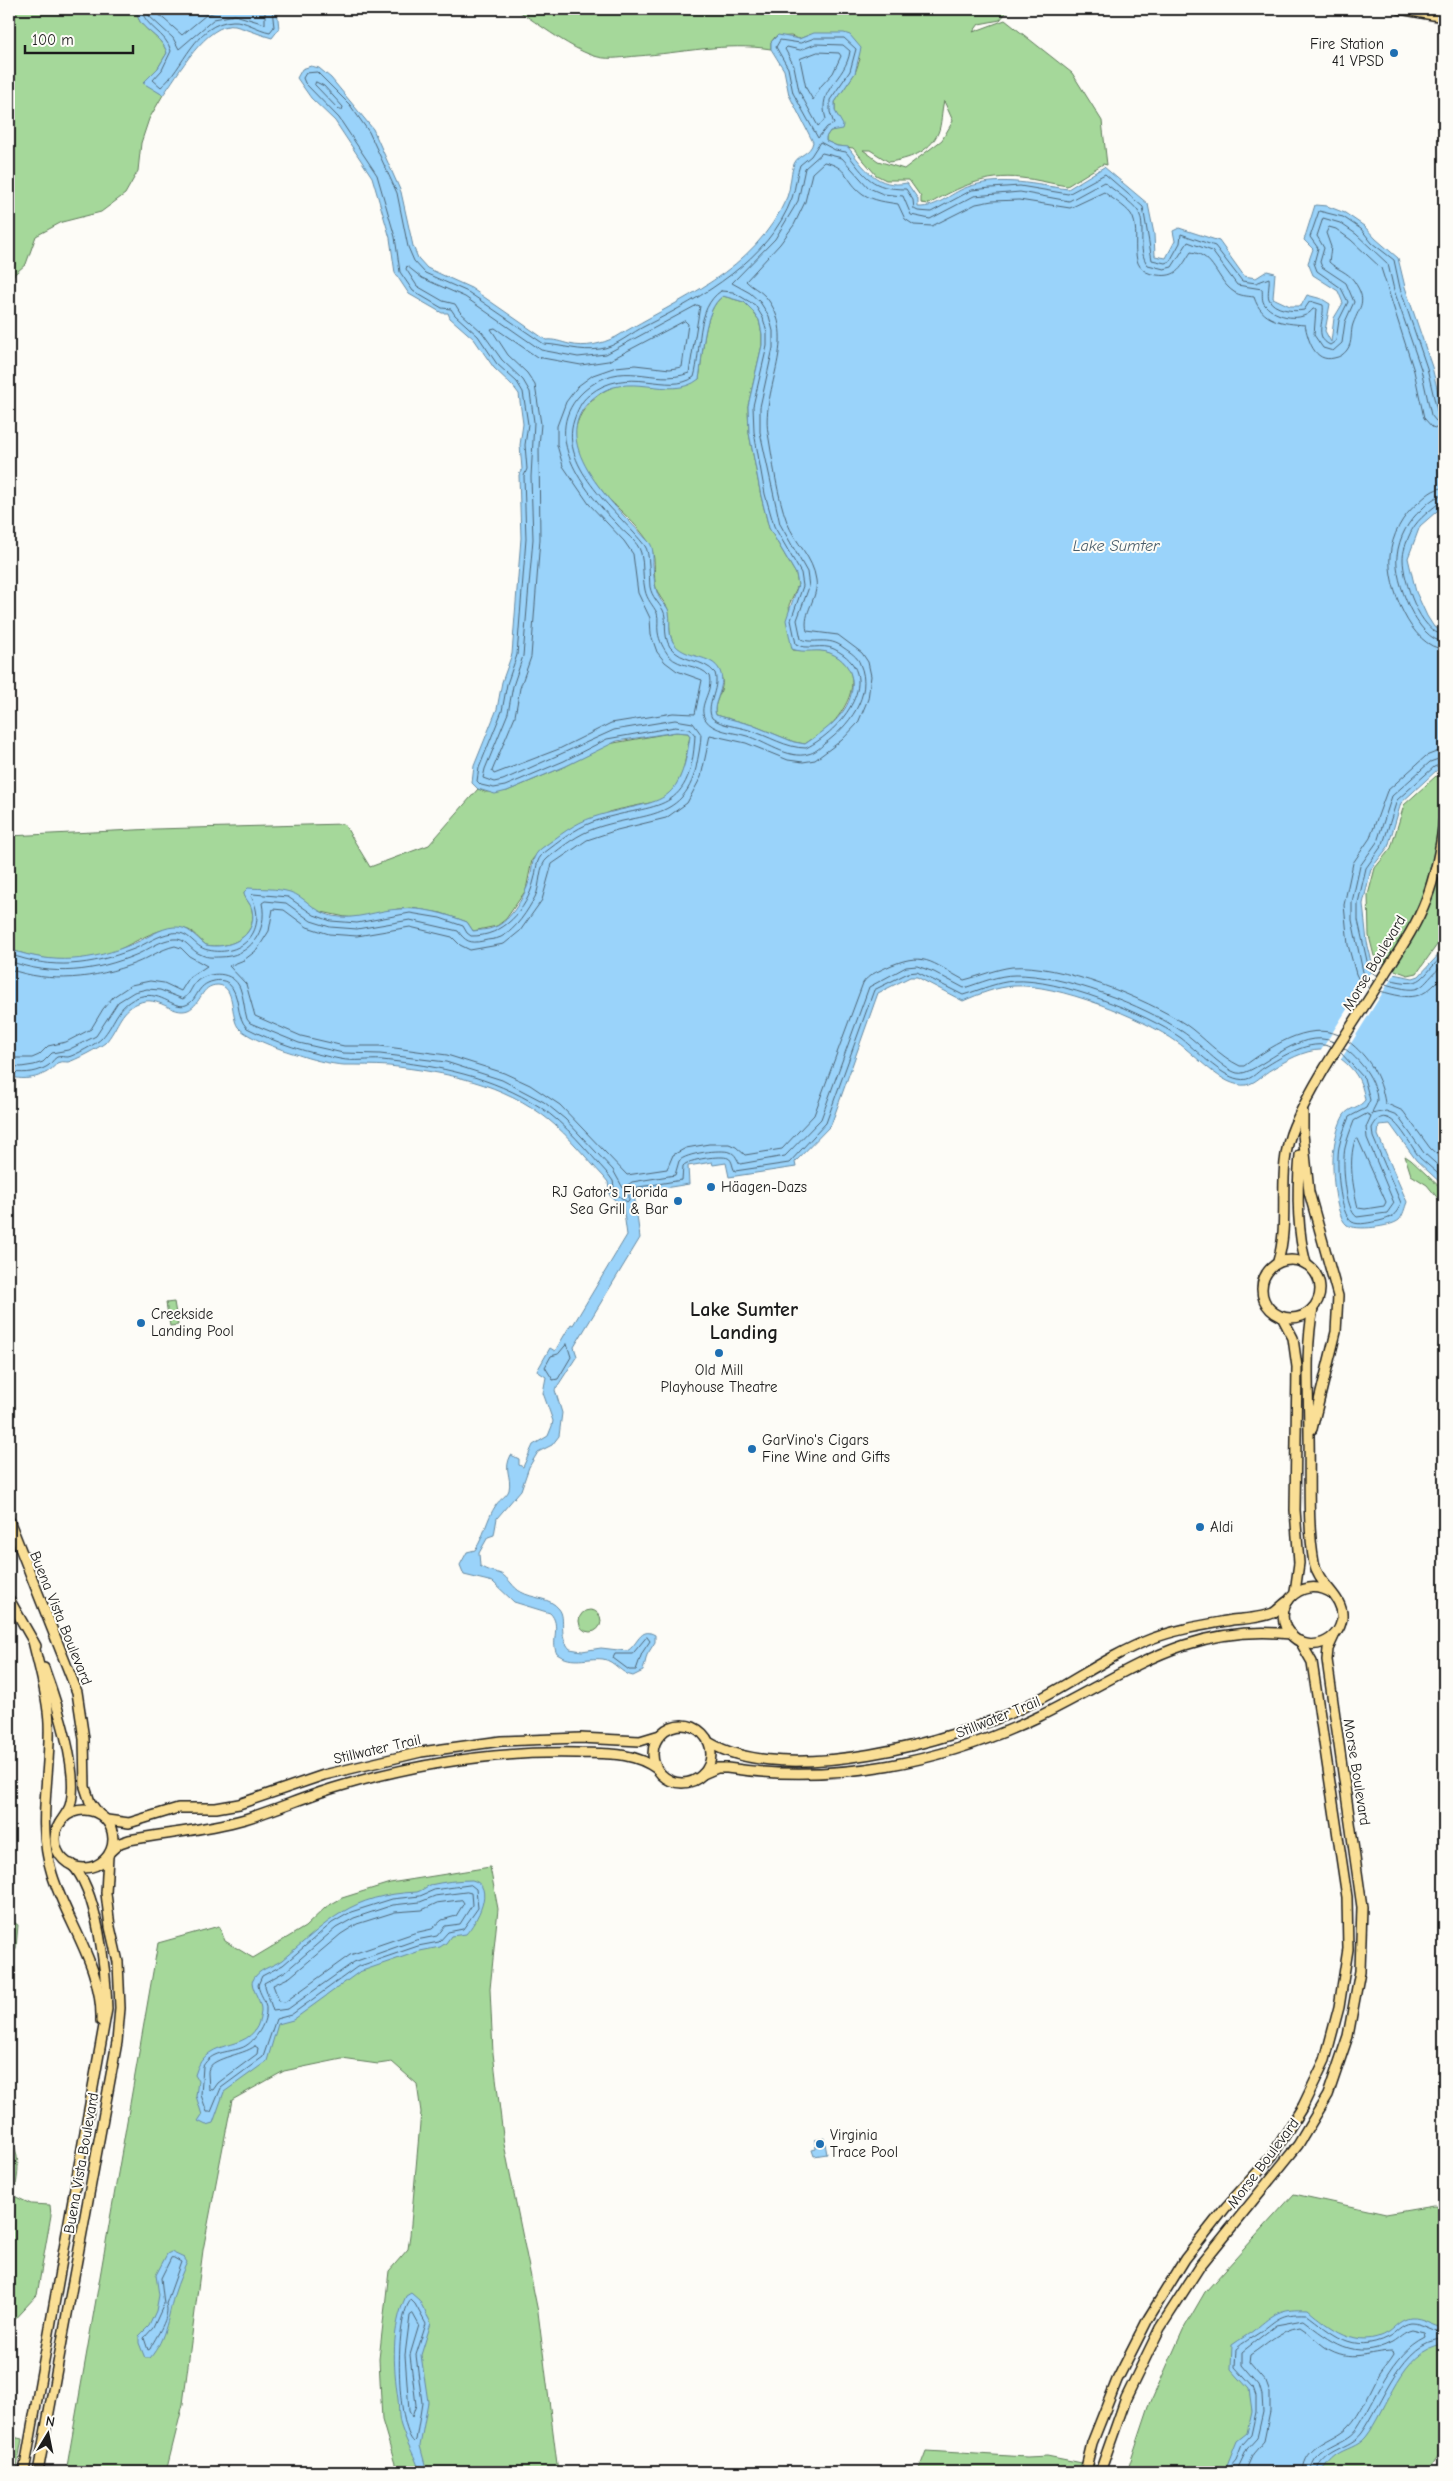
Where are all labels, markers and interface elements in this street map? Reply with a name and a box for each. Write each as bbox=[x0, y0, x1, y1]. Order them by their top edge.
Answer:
scale bar bbox=[25, 22, 132, 54]
text: 100 m bbox=[32, 31, 74, 49]
place label: Fire Station 41 VPSD bbox=[1310, 35, 1384, 70]
marker: Fire Station 41 VPSD bbox=[1388, 47, 1400, 59]
water label: Lake Sumter bbox=[1073, 537, 1160, 555]
street label: Morse Boulevard bbox=[1338, 912, 1410, 1014]
place label: Häagen-Dazs bbox=[721, 1178, 807, 1196]
marker: Häagen-Dazs bbox=[705, 1181, 717, 1193]
place label: RJ Gator's Florida Sea Grill & Bar bbox=[552, 1183, 668, 1218]
marker: RJ Gator's Florida Sea Grill & Bar bbox=[672, 1195, 684, 1207]
district label: Lake Sumter Landing bbox=[690, 1298, 798, 1344]
place label: Creekside Landing Pool bbox=[151, 1305, 234, 1340]
marker: Creekside Landing Pool bbox=[135, 1317, 147, 1329]
marker: Old Mill Playhouse Theatre bbox=[713, 1347, 725, 1359]
place label: Old Mill Playhouse Theatre bbox=[660, 1361, 778, 1396]
place label: GarVino's Cigars Fine Wine and Gifts bbox=[762, 1431, 890, 1466]
marker: GarVino's Cigars Fine Wine and Gifts bbox=[746, 1443, 758, 1455]
place label: Aldi bbox=[1210, 1518, 1233, 1536]
marker: Aldi bbox=[1194, 1521, 1206, 1533]
street label: Buena Vista Boulevard bbox=[26, 1548, 96, 1688]
street label: Stillwater Trail bbox=[953, 1692, 1043, 1742]
street label: Morse Boulevard bbox=[1340, 1717, 1374, 1827]
street label: Stillwater Trail bbox=[331, 1730, 423, 1768]
street label: Buena Vista Boulevard bbox=[60, 2091, 102, 2235]
street label: Morse Boulevard bbox=[1223, 2114, 1303, 2212]
place label: Virginia Trace Pool bbox=[830, 2126, 898, 2161]
marker: Virginia Trace Pool bbox=[814, 2138, 826, 2150]
north arrow bbox=[22, 2408, 72, 2458]
text: N bbox=[44, 2413, 56, 2431]

